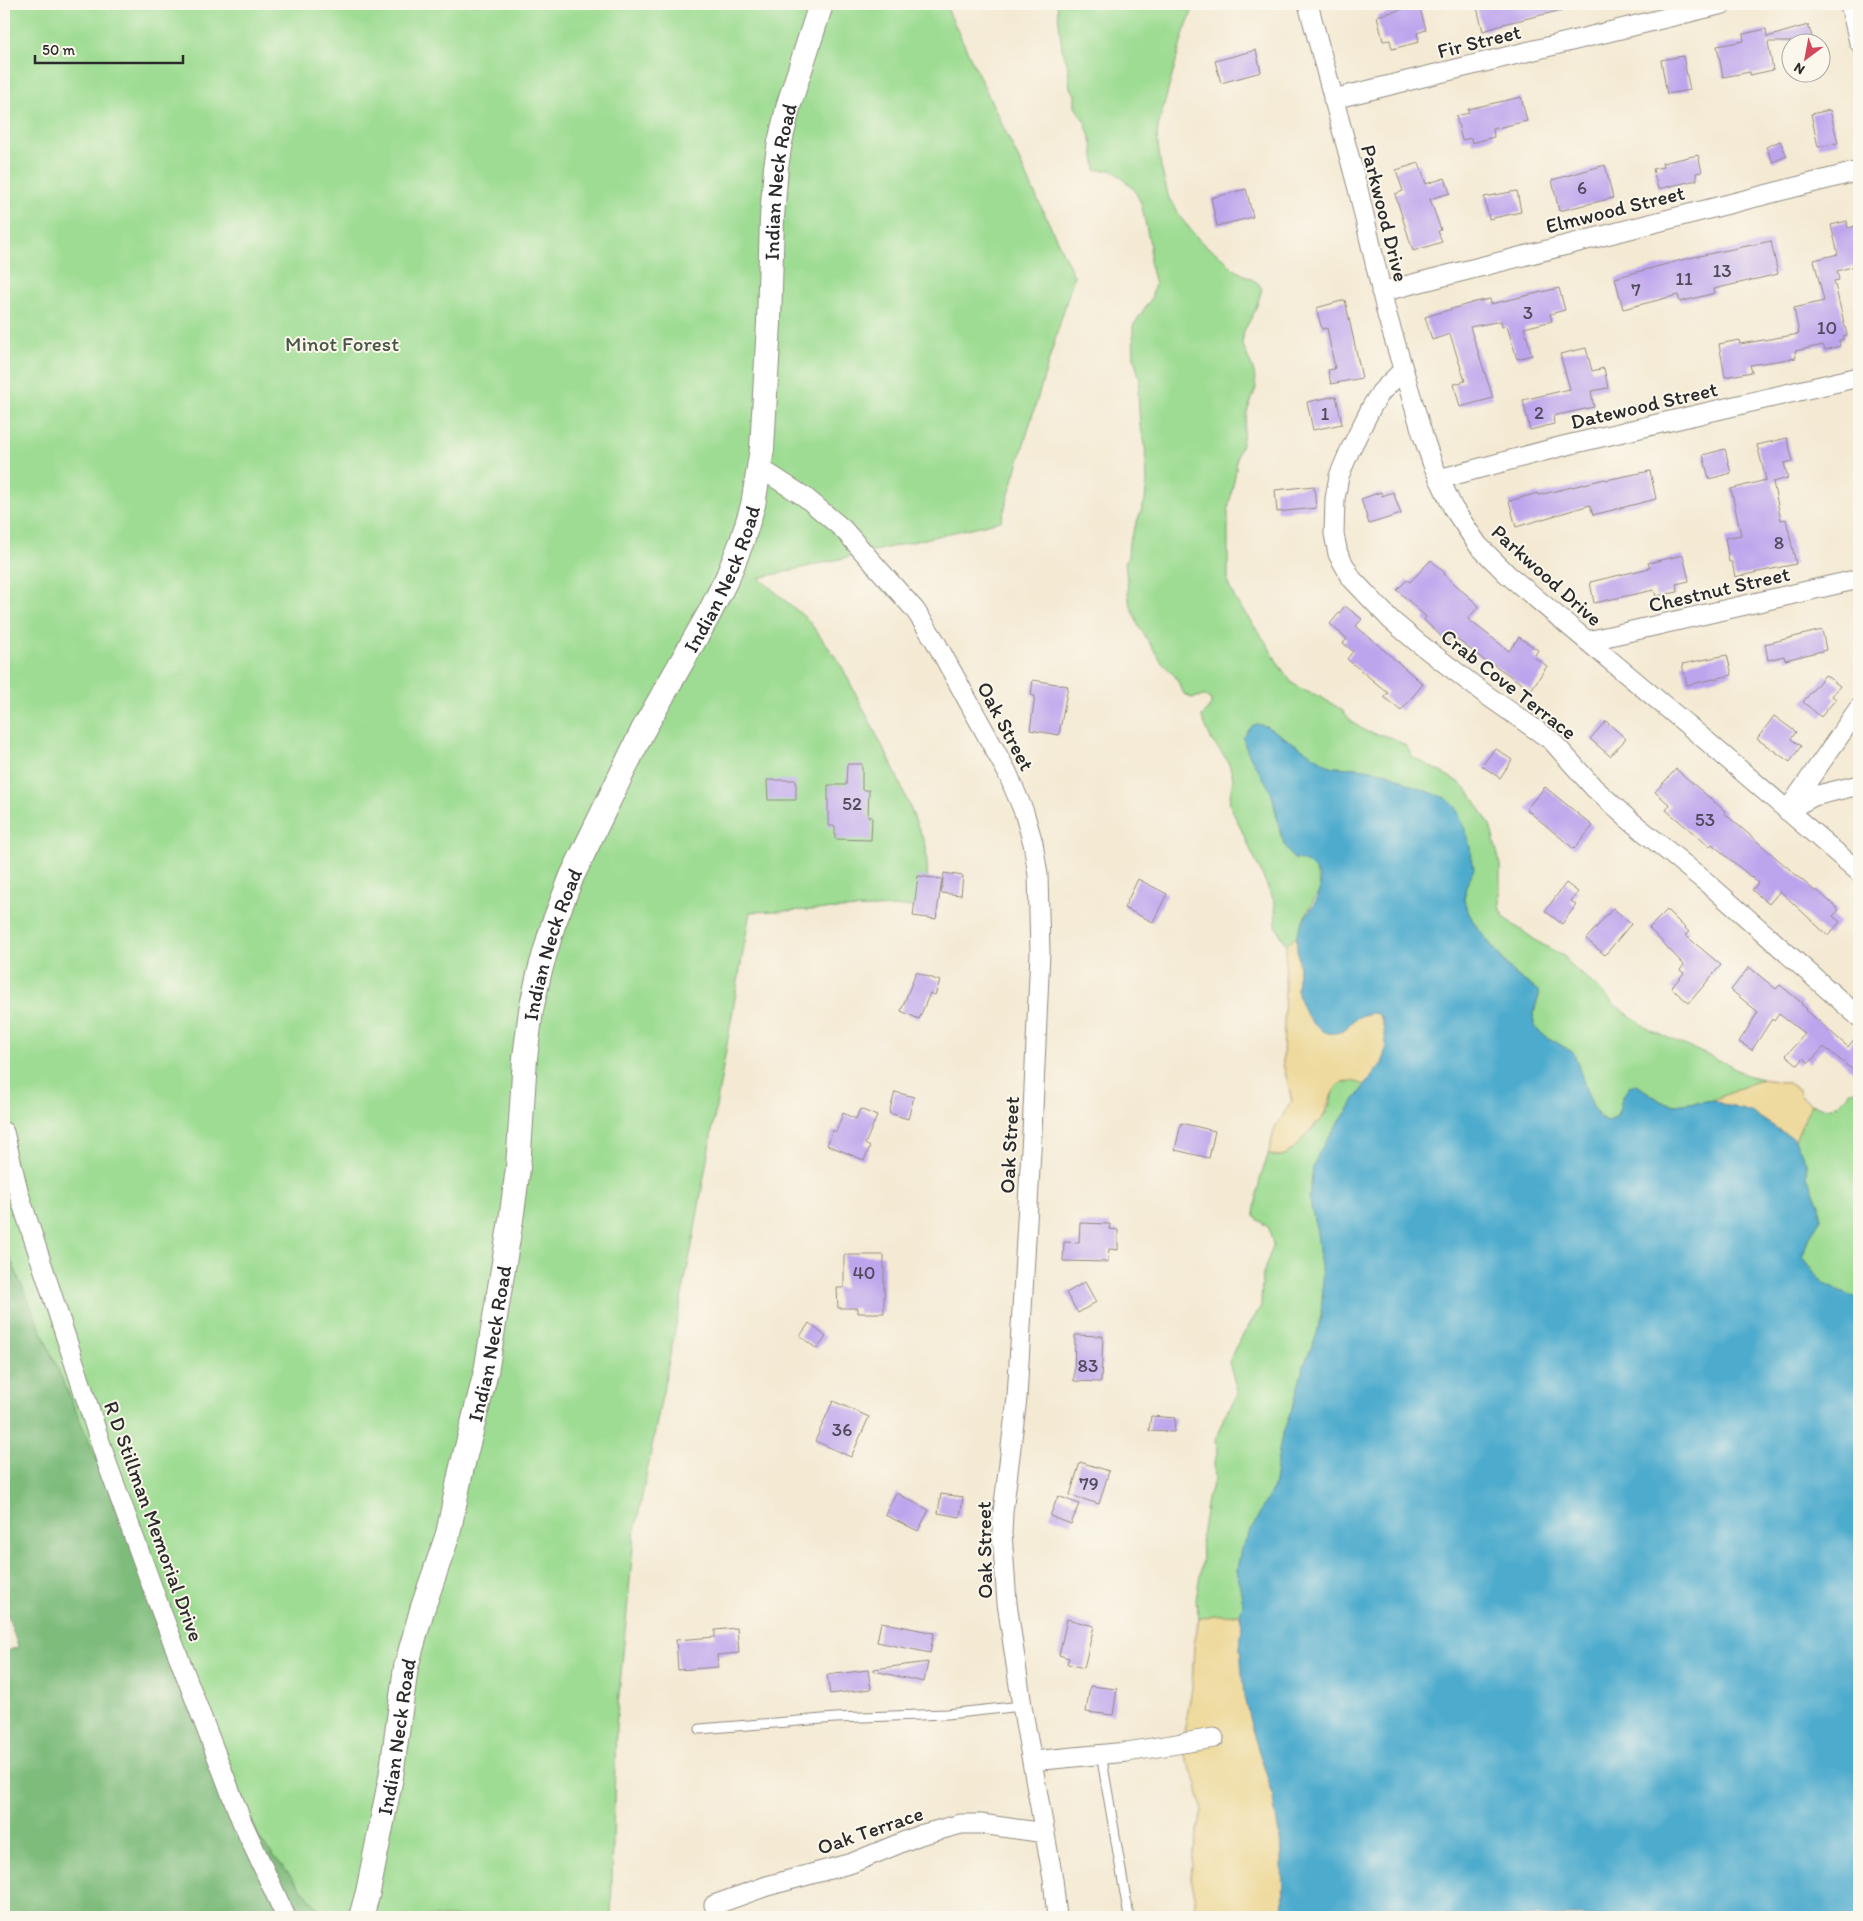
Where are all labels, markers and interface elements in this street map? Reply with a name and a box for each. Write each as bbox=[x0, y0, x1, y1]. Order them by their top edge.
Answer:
street label: Fir Street bbox=[1435, 19, 1523, 63]
scale bar bbox=[35, 32, 182, 64]
north arrow bbox=[1780, 32, 1830, 82]
text: 50 m bbox=[42, 41, 75, 59]
text: N bbox=[1791, 59, 1808, 78]
street label: Indian Neck Road bbox=[758, 100, 801, 261]
street label: Parkwood Drive bbox=[1356, 142, 1414, 284]
house number: 6 bbox=[1577, 176, 1587, 199]
street label: Elmwood Street bbox=[1543, 180, 1687, 238]
house number: 13 bbox=[1712, 259, 1732, 282]
house number: 11 bbox=[1675, 267, 1693, 290]
house number: 7 bbox=[1631, 278, 1641, 301]
house number: 3 bbox=[1523, 301, 1533, 324]
house number: 10 bbox=[1817, 316, 1837, 339]
park label: Minot Forest bbox=[285, 331, 399, 356]
street label: Datewood Street bbox=[1568, 376, 1720, 434]
house number: 2 bbox=[1534, 401, 1544, 424]
house number: 1 bbox=[1321, 402, 1330, 425]
street label: Indian Neck Road bbox=[677, 502, 765, 657]
street label: Parkwood Drive bbox=[1487, 519, 1607, 631]
house number: 8 bbox=[1774, 531, 1784, 554]
street label: Chestnut Street bbox=[1646, 561, 1792, 617]
street label: Crab Cove Terrace bbox=[1436, 623, 1582, 745]
street label: Oak Street bbox=[972, 677, 1040, 775]
house number: 52 bbox=[842, 792, 862, 815]
house number: 53 bbox=[1695, 808, 1715, 831]
street label: Indian Neck Road bbox=[517, 863, 587, 1022]
street label: Oak Street bbox=[994, 1096, 1024, 1194]
house number: 40 bbox=[852, 1261, 876, 1284]
street label: Indian Neck Road bbox=[462, 1263, 516, 1424]
house number: 83 bbox=[1078, 1354, 1098, 1377]
street label: R D Stillman Memorial Drive bbox=[99, 1397, 209, 1645]
house number: 36 bbox=[832, 1418, 852, 1441]
house number: 79 bbox=[1079, 1472, 1099, 1495]
street label: Oak Street bbox=[971, 1501, 997, 1599]
street label: Indian Neck Road bbox=[371, 1654, 421, 1817]
street label: Oak Terrace bbox=[814, 1800, 926, 1860]

